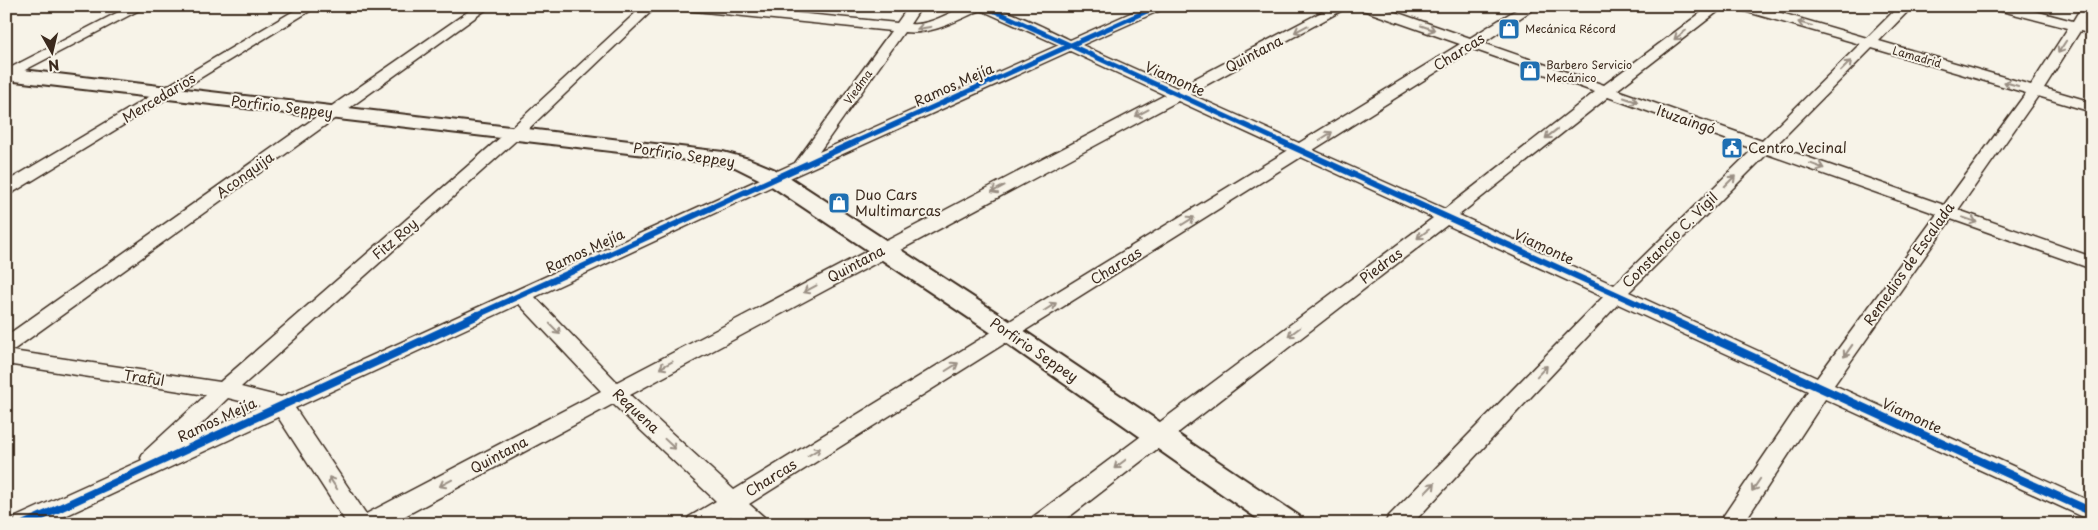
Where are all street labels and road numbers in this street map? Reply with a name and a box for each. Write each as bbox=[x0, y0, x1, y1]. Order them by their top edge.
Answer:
street label: Charcas bbox=[1429, 28, 1489, 76]
street label: Quintana bbox=[1221, 30, 1286, 77]
street label: Lamadrid bbox=[1891, 41, 1944, 72]
street label: Viamonte bbox=[1142, 56, 1209, 101]
street label: Ramos Mejía bbox=[911, 58, 997, 111]
street label: Viedma bbox=[839, 66, 876, 108]
street label: Mercedarios bbox=[118, 67, 199, 128]
street label: Porfirio Seppey bbox=[230, 90, 334, 123]
street label: Ituzaingó bbox=[1654, 100, 1719, 139]
street label: Porfirio Seppey bbox=[632, 137, 736, 172]
street label: Aconquija bbox=[211, 146, 278, 203]
street label: Constancio C. Vigil bbox=[1617, 187, 1722, 292]
street label: Remedios de Escalada bbox=[1858, 198, 1959, 330]
street label: Fitz Roy bbox=[367, 213, 422, 264]
street label: Ramos Mejía bbox=[542, 223, 628, 278]
street label: Viamonte bbox=[1511, 223, 1578, 270]
street label: Quintana bbox=[823, 240, 888, 287]
street label: Charcas bbox=[1086, 242, 1146, 290]
street label: Piedras bbox=[1355, 243, 1407, 289]
street label: Porfirio Seppey bbox=[986, 312, 1083, 387]
street label: Traful bbox=[122, 364, 166, 391]
street label: Requena bbox=[608, 383, 665, 438]
street label: Ramos Mejía bbox=[174, 392, 260, 447]
street label: Viamonte bbox=[1879, 392, 1946, 439]
street label: Quintana bbox=[466, 431, 531, 478]
street label: Charcas bbox=[741, 454, 801, 502]

